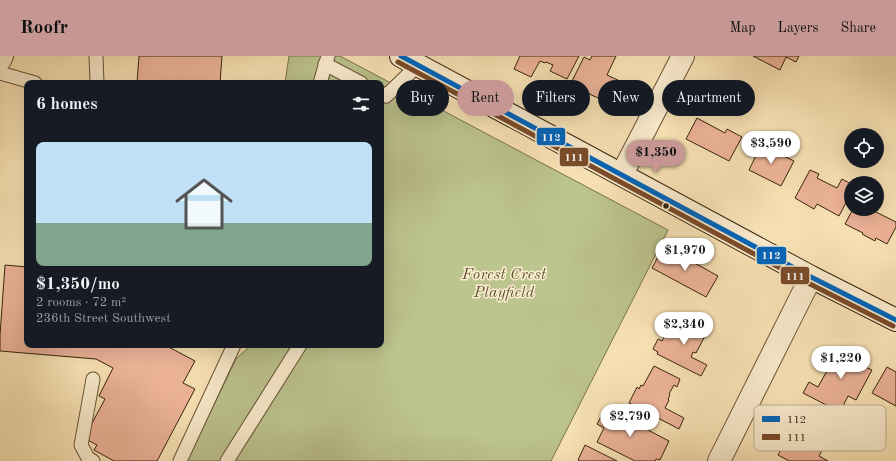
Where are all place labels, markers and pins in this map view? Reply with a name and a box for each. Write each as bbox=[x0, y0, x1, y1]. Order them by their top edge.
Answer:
pin: $3,590 bbox=[738, 131, 804, 165]
pin: $1,350 bbox=[623, 140, 689, 174]
unlabelled marker bbox=[661, 201, 671, 211]
pin: $1,970 bbox=[652, 238, 718, 272]
pin: $2,340 bbox=[651, 312, 717, 346]
pin: $1,220 bbox=[808, 346, 874, 380]
pin: $2,790 bbox=[597, 404, 663, 438]

